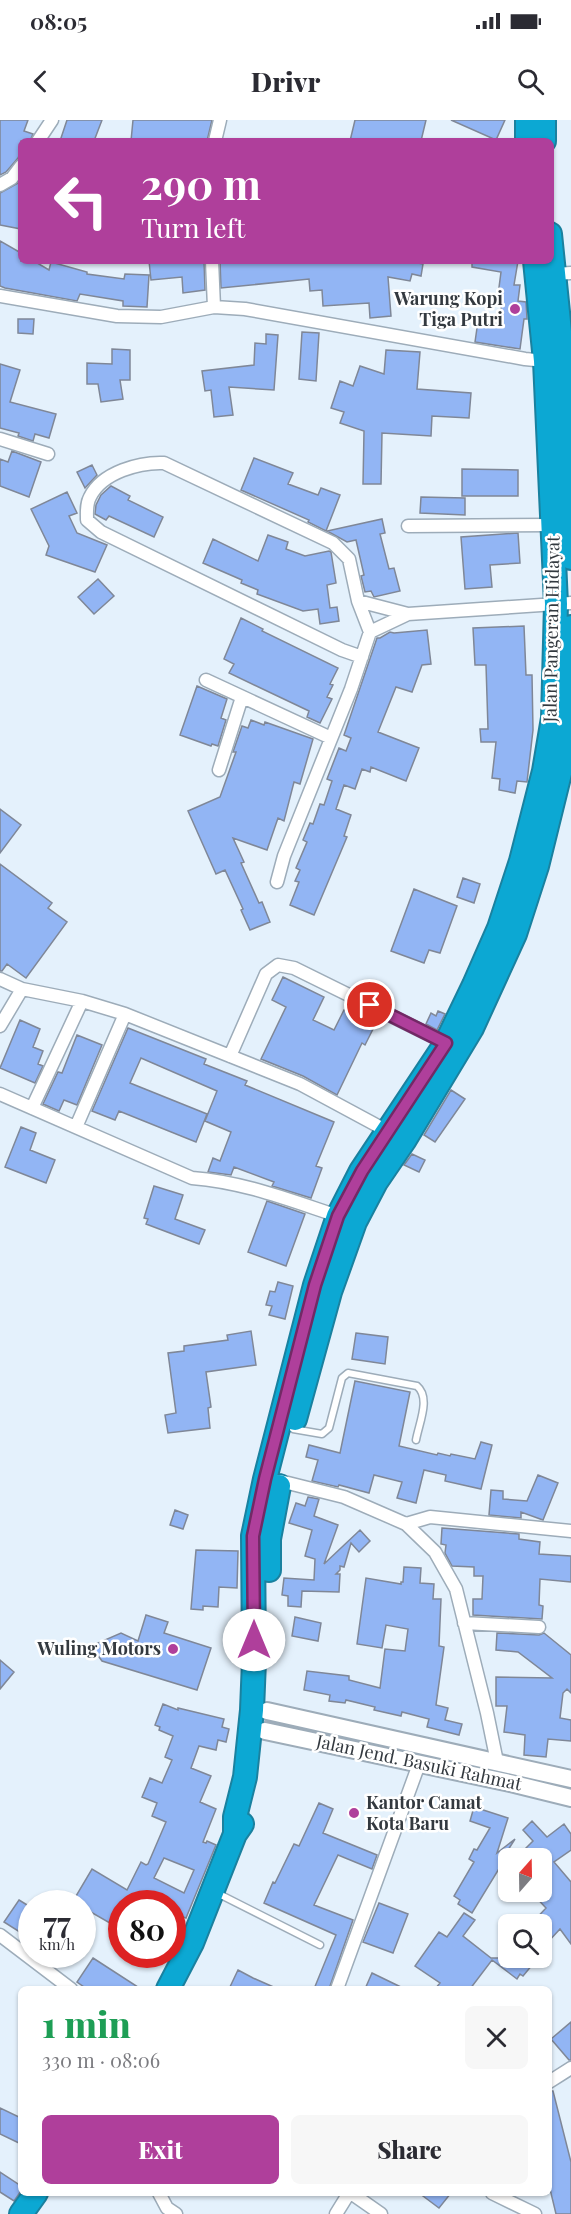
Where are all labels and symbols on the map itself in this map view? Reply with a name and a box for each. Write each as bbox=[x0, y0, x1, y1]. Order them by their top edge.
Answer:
place label: Warung Kopi Tiga Putri bbox=[393, 286, 503, 331]
marker: Warung Kopi Tiga Putri bbox=[508, 302, 522, 316]
street label: Jalan Pangeran Hidayat bbox=[537, 535, 565, 724]
pin bbox=[344, 979, 395, 1030]
position arrow bbox=[222, 1608, 286, 1672]
place label: Wuling Motors bbox=[36, 1636, 161, 1660]
marker: Wuling Motors bbox=[166, 1642, 180, 1656]
street label: Jalan Jend. Basuki Rahmat bbox=[313, 1728, 525, 1796]
place label: Kantor Camat Kota Baru bbox=[366, 1790, 483, 1835]
marker: Kantor Camat Kota Baru bbox=[347, 1806, 361, 1820]
north arrow bbox=[498, 1848, 552, 1902]
speed limit sign: 80 bbox=[108, 1890, 186, 1968]

